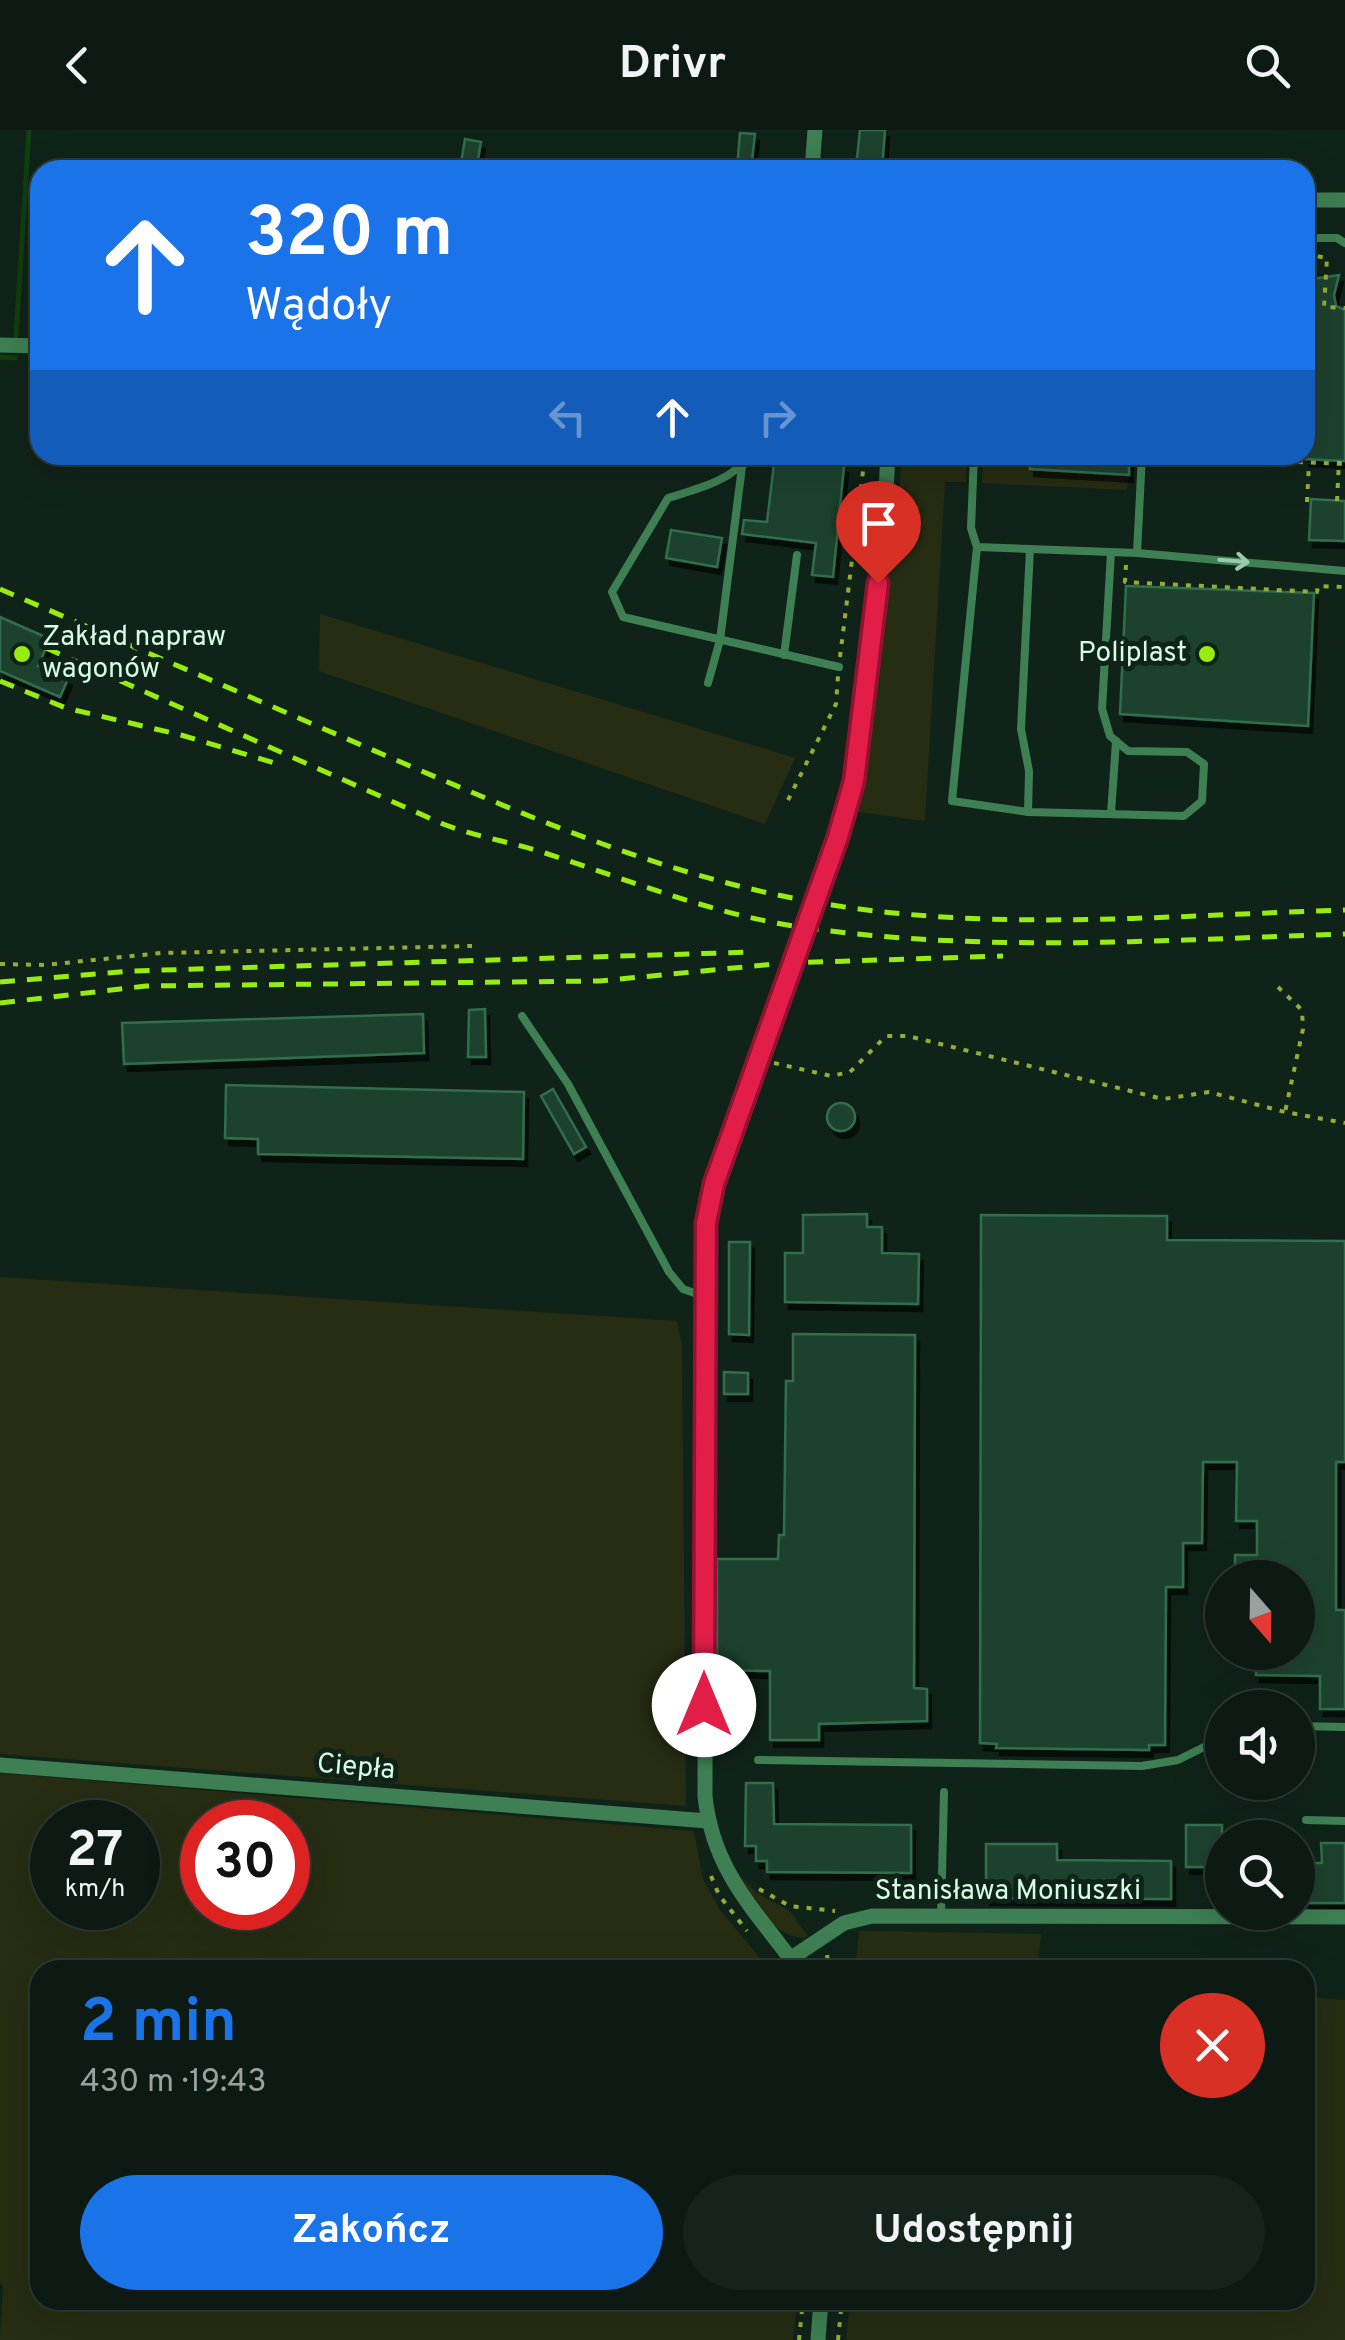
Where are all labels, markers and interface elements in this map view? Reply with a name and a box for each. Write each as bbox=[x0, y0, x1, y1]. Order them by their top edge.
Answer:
text: Drivr bbox=[619, 37, 726, 94]
icon: back bbox=[50, 38, 105, 93]
icon: search bbox=[1240, 38, 1295, 93]
text: 320 m bbox=[245, 192, 453, 281]
icon: ahead bbox=[80, 200, 210, 330]
text: Wądoły bbox=[245, 279, 392, 336]
icon: left bbox=[540, 390, 595, 445]
icon: ahead bbox=[645, 390, 700, 445]
icon: right bbox=[750, 390, 805, 445]
pin bbox=[836, 481, 921, 584]
icon: arrive bbox=[851, 496, 906, 551]
one-way arrow bbox=[1218, 552, 1250, 571]
place label: Zakład napraw wagonów bbox=[42, 620, 226, 688]
place label: Poliplast bbox=[1078, 636, 1187, 672]
marker: Zakład napraw wagonów bbox=[11, 643, 33, 665]
marker: Poliplast bbox=[1196, 643, 1218, 665]
north arrow bbox=[1205, 1560, 1315, 1670]
map controls bbox=[1205, 1560, 1315, 1930]
position arrow bbox=[652, 1653, 756, 1757]
button: sound bbox=[1205, 1690, 1315, 1800]
street label: Ciepła bbox=[315, 1747, 397, 1789]
speed limit sign: 30 bbox=[180, 1800, 310, 1930]
button: search bbox=[1205, 1820, 1315, 1930]
text: 27 bbox=[67, 1821, 123, 1884]
text: km/h bbox=[65, 1874, 125, 1906]
street label: Stanisława Moniuszki bbox=[875, 1874, 1141, 1910]
text: 2 min bbox=[80, 1987, 237, 2063]
button: close bbox=[1160, 1993, 1265, 2098]
text: 430 m · 19:43 bbox=[80, 2063, 266, 2103]
button: Zakończ bbox=[80, 2175, 663, 2290]
button: Udostępnij bbox=[683, 2175, 1265, 2290]

